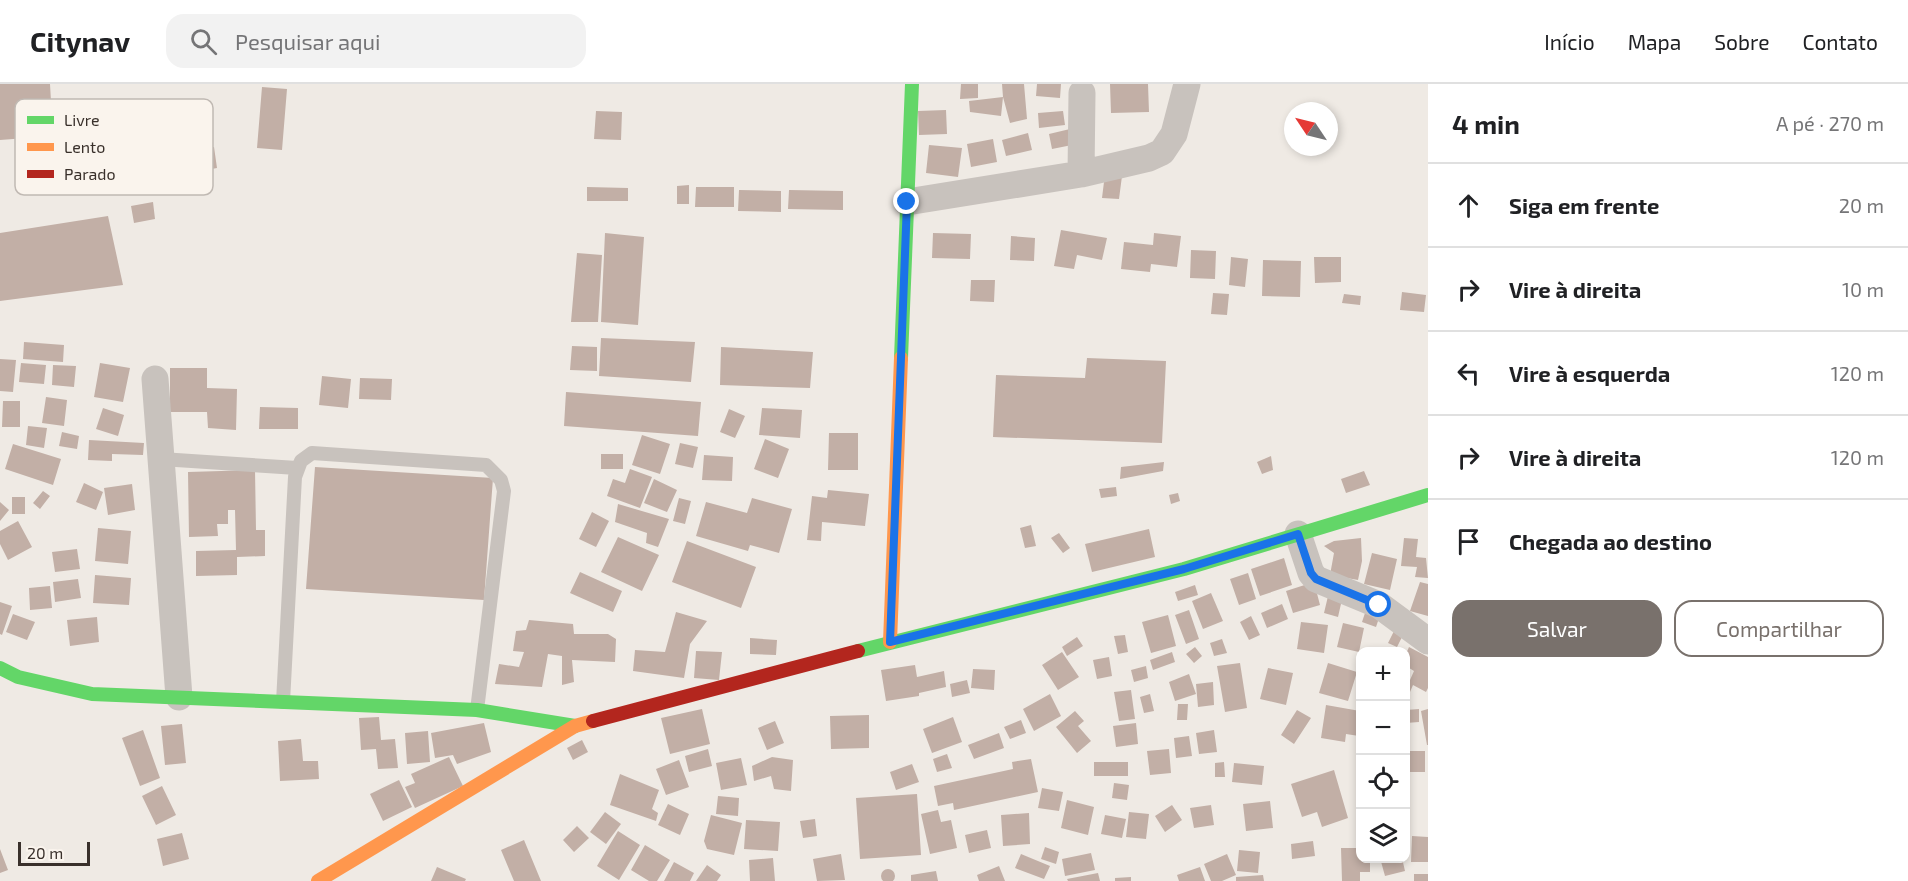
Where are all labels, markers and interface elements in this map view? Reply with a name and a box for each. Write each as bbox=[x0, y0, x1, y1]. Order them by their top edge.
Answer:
search box bbox=[166, 14, 586, 68]
text: Citynav bbox=[30, 24, 130, 58]
icon: search bbox=[187, 25, 220, 58]
text: Pesquisar aqui bbox=[235, 28, 381, 54]
text: Início bbox=[1544, 29, 1595, 54]
text: Mapa bbox=[1628, 29, 1681, 54]
text: Sobre bbox=[1714, 29, 1769, 54]
text: Contato bbox=[1802, 29, 1878, 54]
legend bbox=[15, 99, 213, 195]
north arrow bbox=[1284, 102, 1338, 156]
text: 4 min bbox=[1452, 108, 1520, 139]
text: Livre bbox=[64, 110, 99, 129]
text: A pé · 270 m bbox=[1776, 111, 1884, 135]
text: Lento bbox=[64, 137, 105, 156]
text: Parado bbox=[64, 164, 116, 183]
route end bbox=[893, 188, 919, 214]
icon: ahead bbox=[1452, 189, 1485, 222]
text: Siga em frente bbox=[1509, 192, 1659, 218]
text: 20 m bbox=[1839, 193, 1884, 217]
icon: right bbox=[1452, 273, 1485, 306]
text: Vire à direita bbox=[1509, 276, 1641, 302]
text: 10 m bbox=[1842, 277, 1884, 301]
icon: left bbox=[1452, 357, 1485, 390]
text: Vire à esquerda bbox=[1509, 360, 1670, 386]
text: 120 m bbox=[1831, 361, 1884, 385]
icon: right bbox=[1452, 441, 1485, 474]
text: Vire à direita bbox=[1509, 444, 1641, 470]
text: 120 m bbox=[1831, 445, 1884, 469]
icon: arrive bbox=[1452, 525, 1485, 558]
text: Chegada ao destino bbox=[1509, 528, 1712, 554]
route start bbox=[1365, 591, 1391, 617]
button: Salvar bbox=[1452, 600, 1662, 657]
button: Compartilhar bbox=[1674, 600, 1884, 657]
map controls bbox=[1356, 647, 1410, 863]
button: + bbox=[1356, 647, 1410, 701]
button: − bbox=[1356, 701, 1410, 755]
button: locate bbox=[1356, 755, 1410, 809]
button: layers bbox=[1356, 809, 1410, 863]
scale bar bbox=[18, 839, 90, 866]
text: 20 m bbox=[27, 843, 63, 862]

